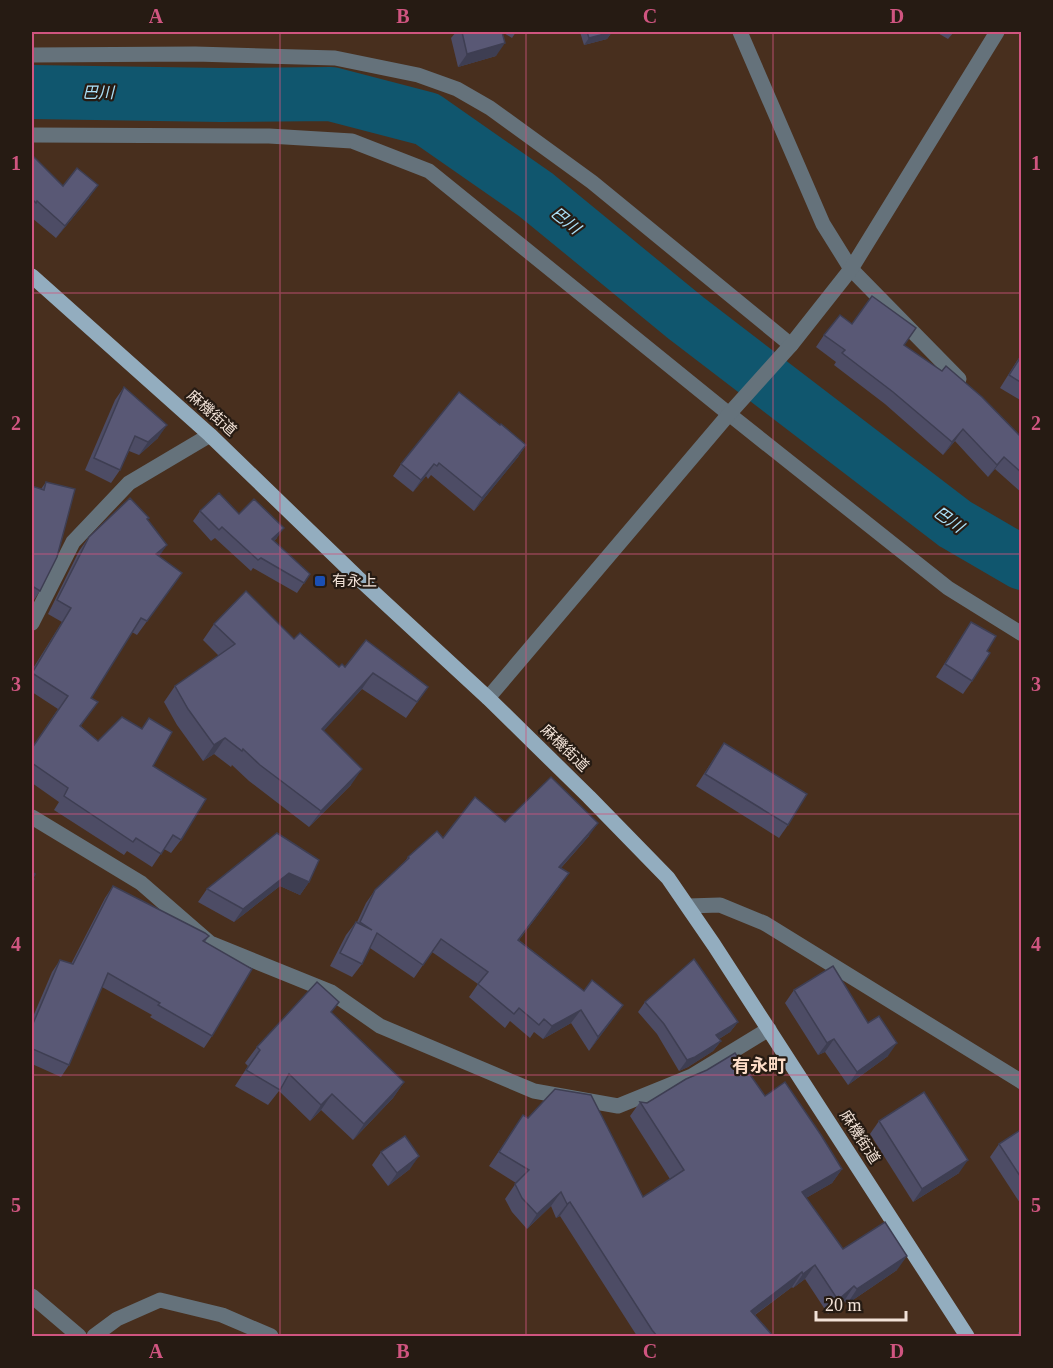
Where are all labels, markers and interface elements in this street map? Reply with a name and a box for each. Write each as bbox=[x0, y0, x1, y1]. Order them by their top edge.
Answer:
text: A bbox=[149, 5, 164, 27]
text: B bbox=[396, 5, 410, 27]
text: C bbox=[643, 5, 657, 27]
text: D bbox=[890, 5, 904, 27]
water label: 巴川 bbox=[82, 84, 116, 101]
text: 1 bbox=[11, 152, 21, 174]
text: 1 bbox=[1031, 152, 1041, 174]
water label: 巴川 bbox=[548, 204, 585, 238]
street label: 麻機街道 bbox=[184, 386, 240, 439]
text: 2 bbox=[11, 412, 21, 434]
text: 2 bbox=[1031, 412, 1041, 434]
water label: 巴川 bbox=[931, 503, 968, 537]
place label: 有永上 bbox=[332, 573, 377, 589]
marker: 有永上 bbox=[313, 574, 327, 588]
text: 3 bbox=[11, 673, 21, 695]
text: 3 bbox=[1031, 673, 1041, 695]
street label: 麻機街道 bbox=[538, 721, 593, 775]
text: 4 bbox=[11, 933, 21, 955]
text: 4 bbox=[1031, 933, 1041, 955]
district label: 有永町 bbox=[732, 1056, 786, 1076]
street label: 麻機街道 bbox=[837, 1107, 884, 1167]
text: 5 bbox=[11, 1194, 21, 1216]
text: 5 bbox=[1031, 1194, 1041, 1216]
scale bar bbox=[816, 1284, 906, 1322]
text: 20 m bbox=[825, 1295, 862, 1315]
text: A bbox=[149, 1340, 164, 1362]
text: B bbox=[396, 1340, 410, 1362]
text: C bbox=[643, 1340, 657, 1362]
text: D bbox=[890, 1340, 904, 1362]

